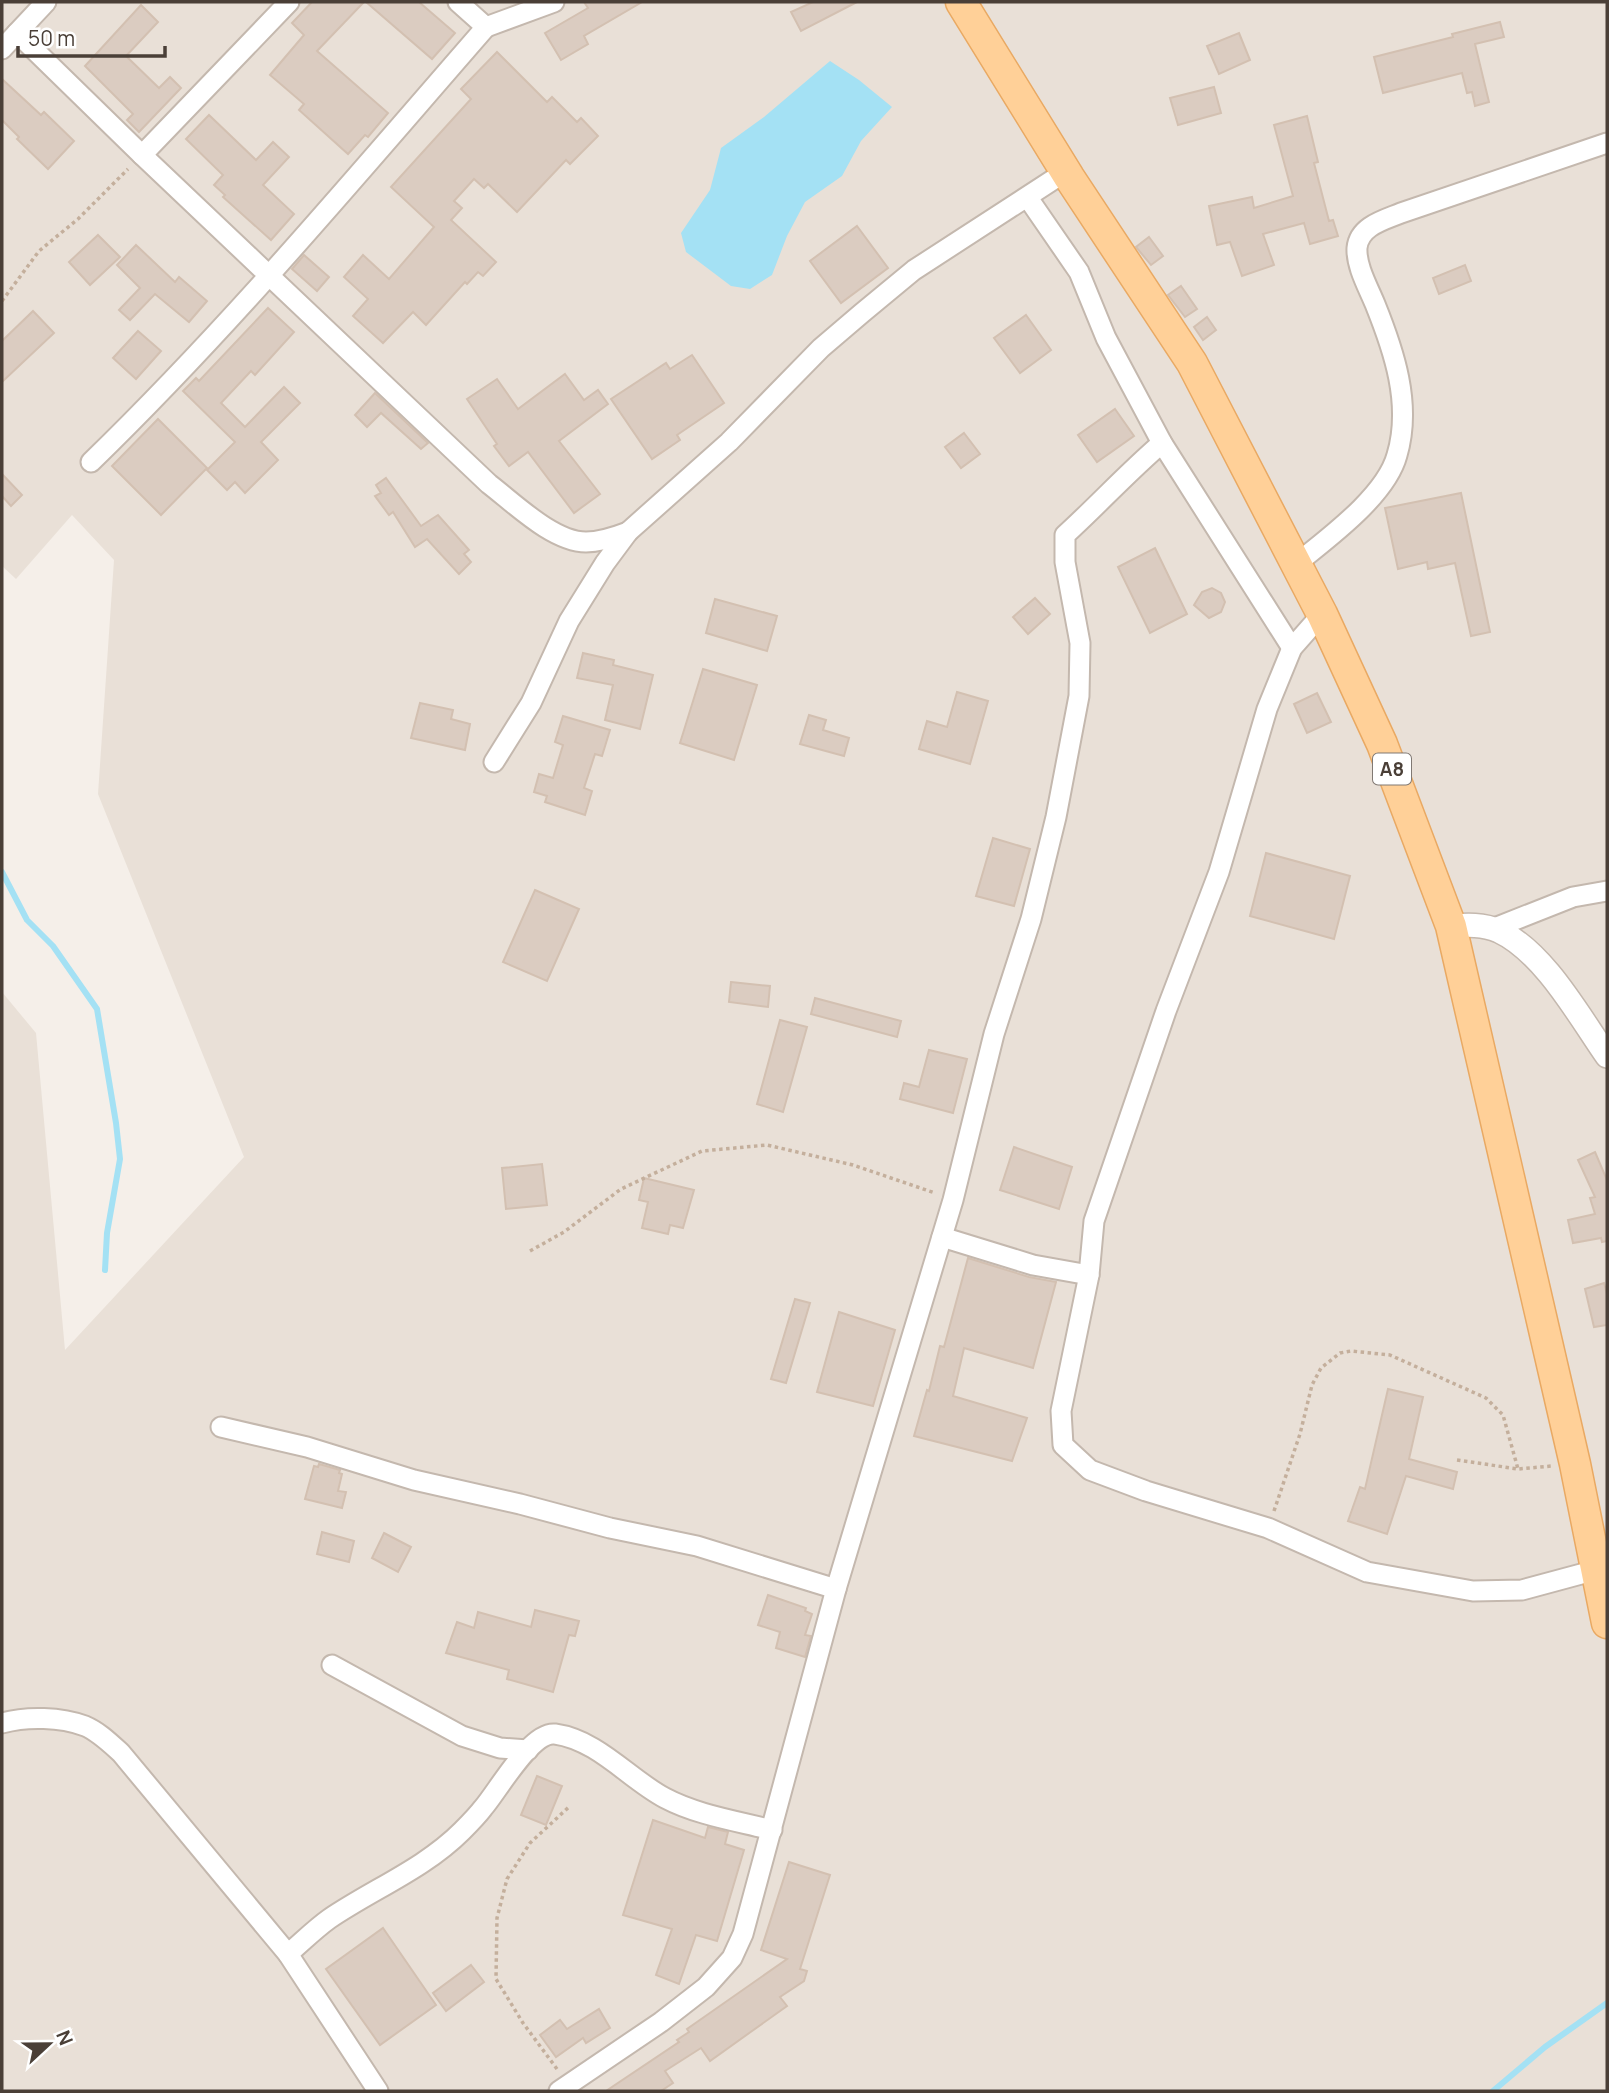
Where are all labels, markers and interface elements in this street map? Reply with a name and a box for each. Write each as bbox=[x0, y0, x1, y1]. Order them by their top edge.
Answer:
scale bar bbox=[18, 14, 164, 58]
text: 50 m bbox=[28, 24, 75, 52]
road number: A8 bbox=[1373, 754, 1411, 784]
north arrow bbox=[14, 2009, 84, 2079]
text: N bbox=[50, 2026, 79, 2049]

